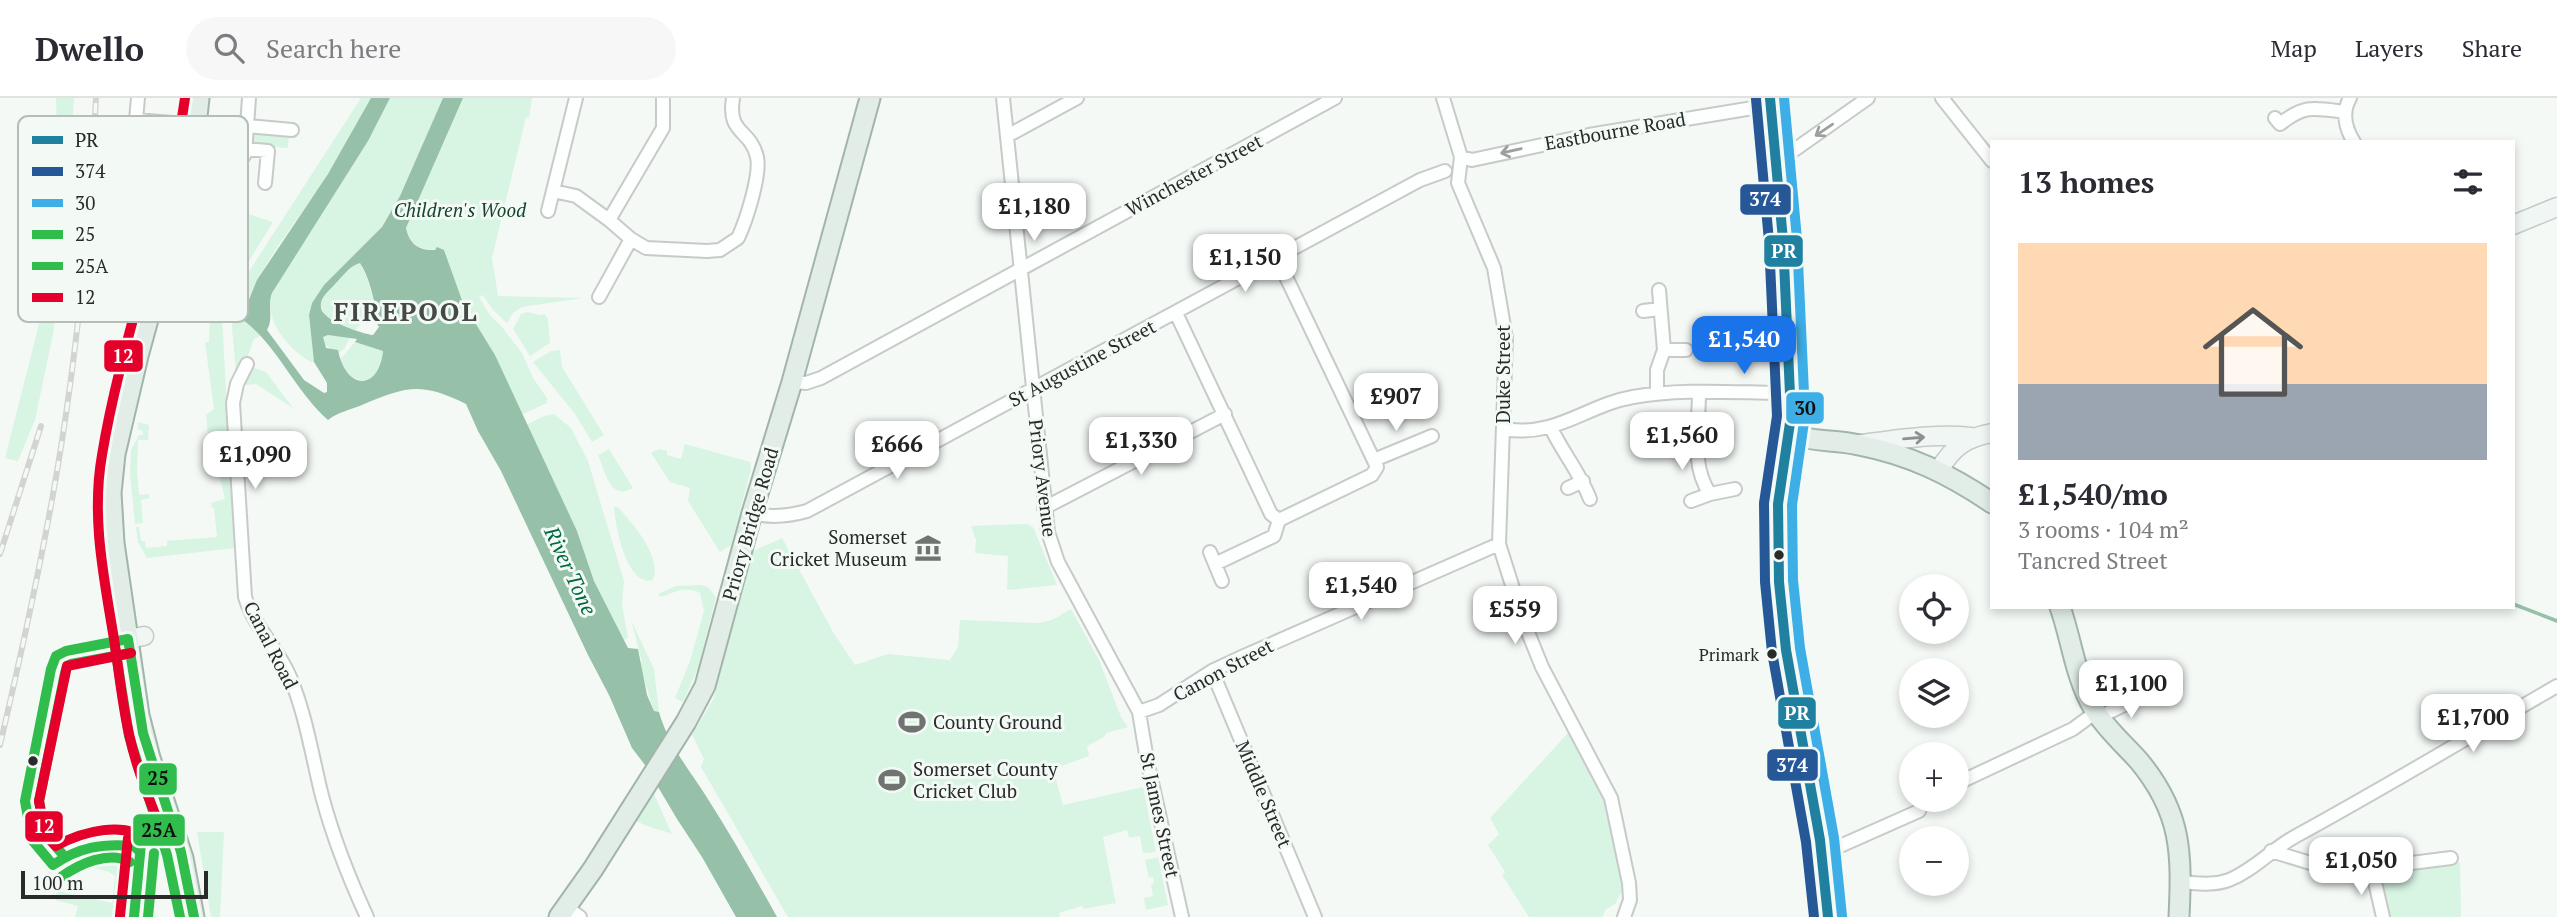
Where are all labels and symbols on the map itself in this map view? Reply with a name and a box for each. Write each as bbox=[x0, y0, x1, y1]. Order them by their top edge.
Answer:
street label: Eastbourne Road bbox=[1542, 106, 1688, 155]
legend bbox=[18, 116, 248, 322]
one-way arrow bbox=[1815, 123, 1834, 137]
text: PR bbox=[75, 127, 98, 152]
street label: Winchester Street bbox=[1121, 128, 1267, 221]
one-way arrow bbox=[1500, 145, 1522, 158]
text: 374 bbox=[75, 158, 106, 183]
line badge: 374 bbox=[1739, 183, 1792, 216]
pin: £1,180 bbox=[977, 184, 1091, 243]
text: 374 bbox=[1749, 186, 1781, 211]
text: 30 bbox=[75, 190, 95, 215]
park label: Children's Wood bbox=[394, 197, 527, 222]
text: 25 bbox=[75, 221, 95, 246]
pin: £1,150 bbox=[1188, 234, 1302, 294]
line badge: PR bbox=[1763, 234, 1804, 268]
text: PR bbox=[1771, 238, 1797, 263]
text: 25A bbox=[75, 253, 108, 278]
text: 12 bbox=[75, 284, 95, 309]
district label: FIREPOOL bbox=[333, 294, 479, 328]
street label: St Augustine Street bbox=[1004, 313, 1160, 412]
pin: £1,540 bbox=[1687, 316, 1801, 376]
street label: Duke Street bbox=[1490, 325, 1515, 423]
line badge: 12 bbox=[103, 339, 144, 373]
text: 12 bbox=[112, 343, 134, 368]
pin: £907 bbox=[1355, 374, 1437, 433]
line badge: 30 bbox=[1785, 391, 1825, 425]
text: 30 bbox=[1794, 395, 1816, 420]
pin: £1,560 bbox=[1625, 412, 1739, 472]
street label: Priory Avenue bbox=[1024, 418, 1063, 538]
pin: £1,330 bbox=[1084, 418, 1198, 477]
pin: £666 bbox=[856, 422, 938, 481]
one-way arrow bbox=[1902, 431, 1925, 444]
pin: £1,090 bbox=[198, 432, 312, 491]
street label: Priory Bridge Road bbox=[716, 444, 783, 603]
water label: River Tone bbox=[538, 521, 604, 620]
place label: Somerset Cricket Museum bbox=[770, 524, 908, 571]
museum icon: Somerset Cricket Museum bbox=[913, 533, 943, 563]
unlabelled marker bbox=[1772, 548, 1786, 562]
pin: £1,540 bbox=[1304, 562, 1418, 622]
pin: £559 bbox=[1474, 587, 1556, 646]
street label: Canal Road bbox=[239, 597, 304, 693]
street label: Canon Street bbox=[1168, 633, 1277, 706]
place label: Primark bbox=[1699, 643, 1759, 666]
marker: Primark bbox=[1765, 647, 1779, 661]
pin: £1,100 bbox=[2074, 660, 2188, 720]
pin: £1,700 bbox=[2416, 694, 2530, 754]
line badge: PR bbox=[1777, 696, 1817, 730]
text: PR bbox=[1784, 700, 1810, 725]
sports icon: County Ground bbox=[897, 707, 927, 737]
place label: County Ground bbox=[933, 709, 1063, 734]
street label: Middle Street bbox=[1231, 737, 1298, 851]
line badge: 374 bbox=[1766, 748, 1819, 782]
street label: St James Street bbox=[1135, 750, 1186, 880]
text: 374 bbox=[1776, 752, 1808, 777]
unlabelled marker bbox=[26, 754, 40, 768]
place label: Somerset County Cricket Club bbox=[913, 756, 1058, 803]
line badge: 25 bbox=[138, 762, 178, 796]
text: 25 bbox=[147, 765, 169, 790]
sports icon: Somerset County Cricket Club bbox=[877, 765, 907, 795]
line badge: 12 bbox=[24, 810, 64, 843]
text: 12 bbox=[33, 813, 55, 838]
line badge: 25A bbox=[132, 813, 186, 847]
text: 25A bbox=[141, 817, 177, 842]
pin: £1,050 bbox=[2304, 838, 2418, 897]
scale bar bbox=[21, 868, 208, 900]

